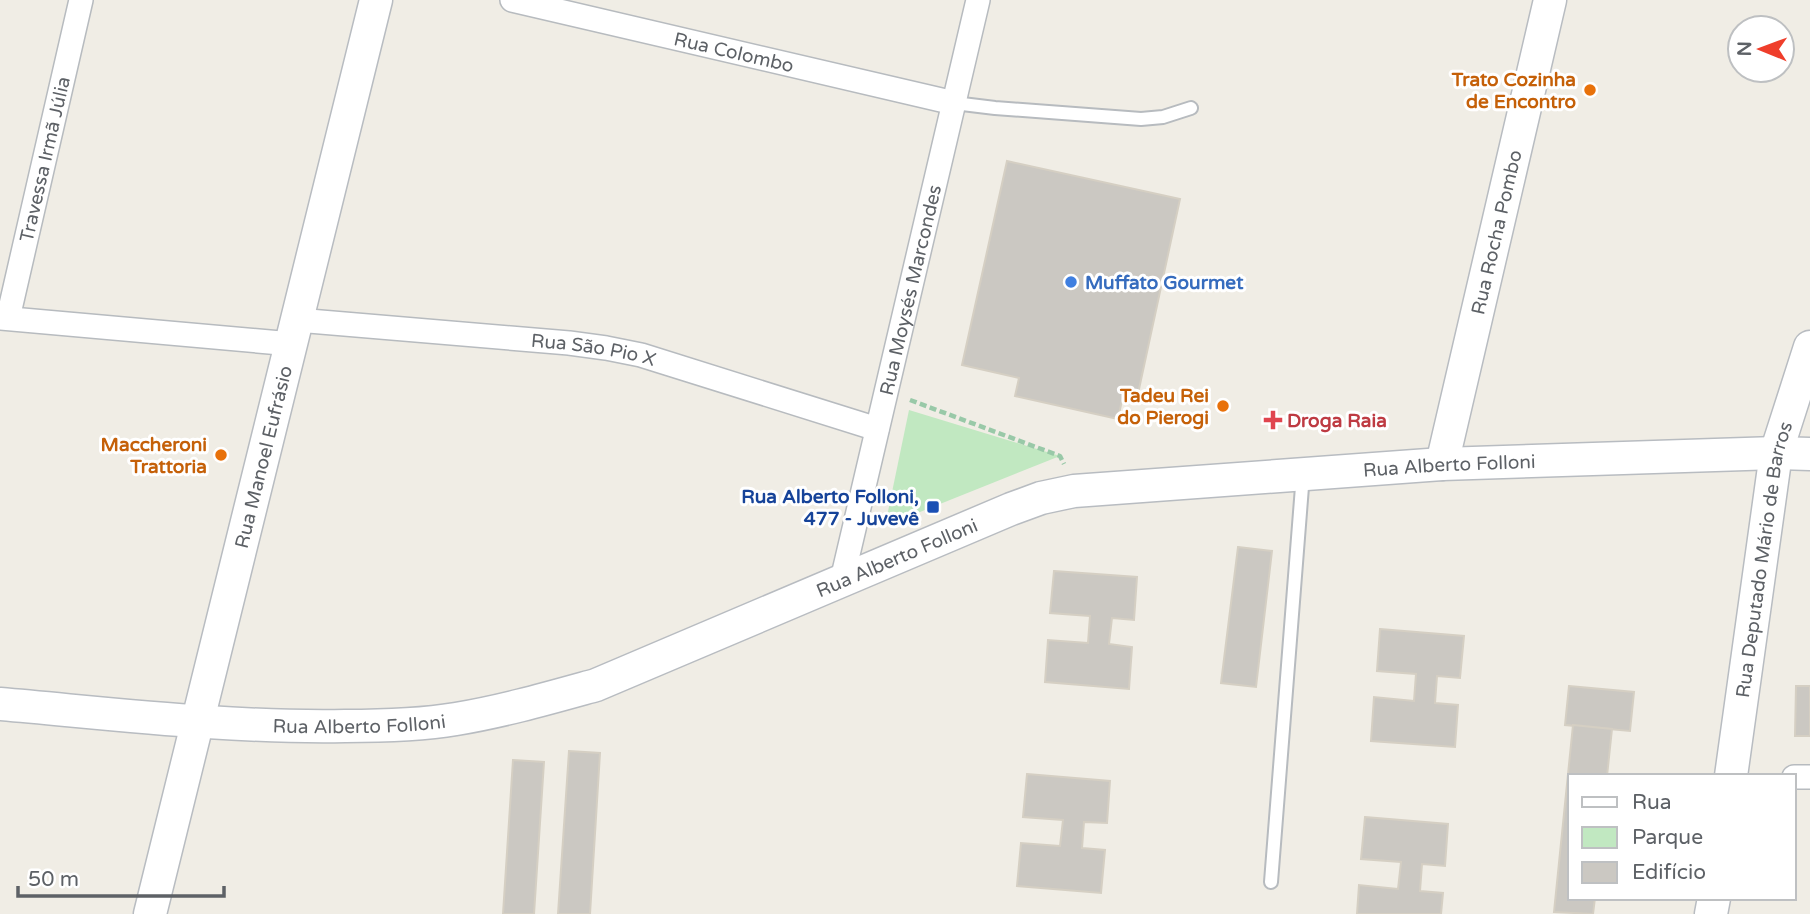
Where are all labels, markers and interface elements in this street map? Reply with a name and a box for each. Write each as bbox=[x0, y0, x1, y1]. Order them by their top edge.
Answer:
north arrow bbox=[1726, 14, 1796, 84]
street label: Rua Colombo bbox=[672, 28, 796, 77]
text: N bbox=[1734, 41, 1756, 57]
place label: Trato Cozinha de Encontro bbox=[1451, 69, 1576, 113]
street label: Travessa Irmã Júlia bbox=[16, 75, 75, 244]
marker: Trato Cozinha de Encontro bbox=[1582, 82, 1598, 98]
street label: Rua Rocha Pombo bbox=[1467, 148, 1527, 317]
street label: Rua Moysés Marcondes bbox=[876, 183, 946, 398]
place label: Muffato Gourmet bbox=[1085, 272, 1244, 294]
marker: Muffato Gourmet bbox=[1063, 274, 1079, 290]
street label: Rua São Pio X bbox=[530, 330, 658, 371]
street label: Rua Manoel Eufrásio bbox=[231, 363, 297, 551]
place label: Tadeu Rei do Pierogi bbox=[1117, 385, 1209, 430]
marker: Tadeu Rei do Pierogi bbox=[1215, 398, 1231, 414]
place label: Droga Raia bbox=[1287, 410, 1387, 433]
marker: Droga Raia bbox=[1265, 412, 1281, 428]
street label: Rua Deputado Mário de Barros bbox=[1732, 419, 1797, 699]
place label: Maccheroni Trattoria bbox=[101, 434, 207, 478]
marker: Maccheroni Trattoria bbox=[213, 447, 229, 463]
street label: Rua Alberto Folloni bbox=[1362, 451, 1536, 482]
place label: Rua Alberto Folloni, 477 - Juvevê bbox=[741, 486, 919, 530]
marker: Rua Alberto Folloni, 477 - Juvevê bbox=[925, 499, 941, 515]
street label: Rua Alberto Folloni bbox=[813, 514, 981, 602]
street label: Rua Alberto Folloni bbox=[272, 711, 447, 738]
legend bbox=[1568, 774, 1796, 900]
text: Rua bbox=[1632, 790, 1672, 815]
text: Parque bbox=[1632, 825, 1703, 850]
scale bar bbox=[18, 855, 224, 899]
text: Edifício bbox=[1632, 860, 1706, 885]
text: 50 m bbox=[28, 867, 79, 892]

